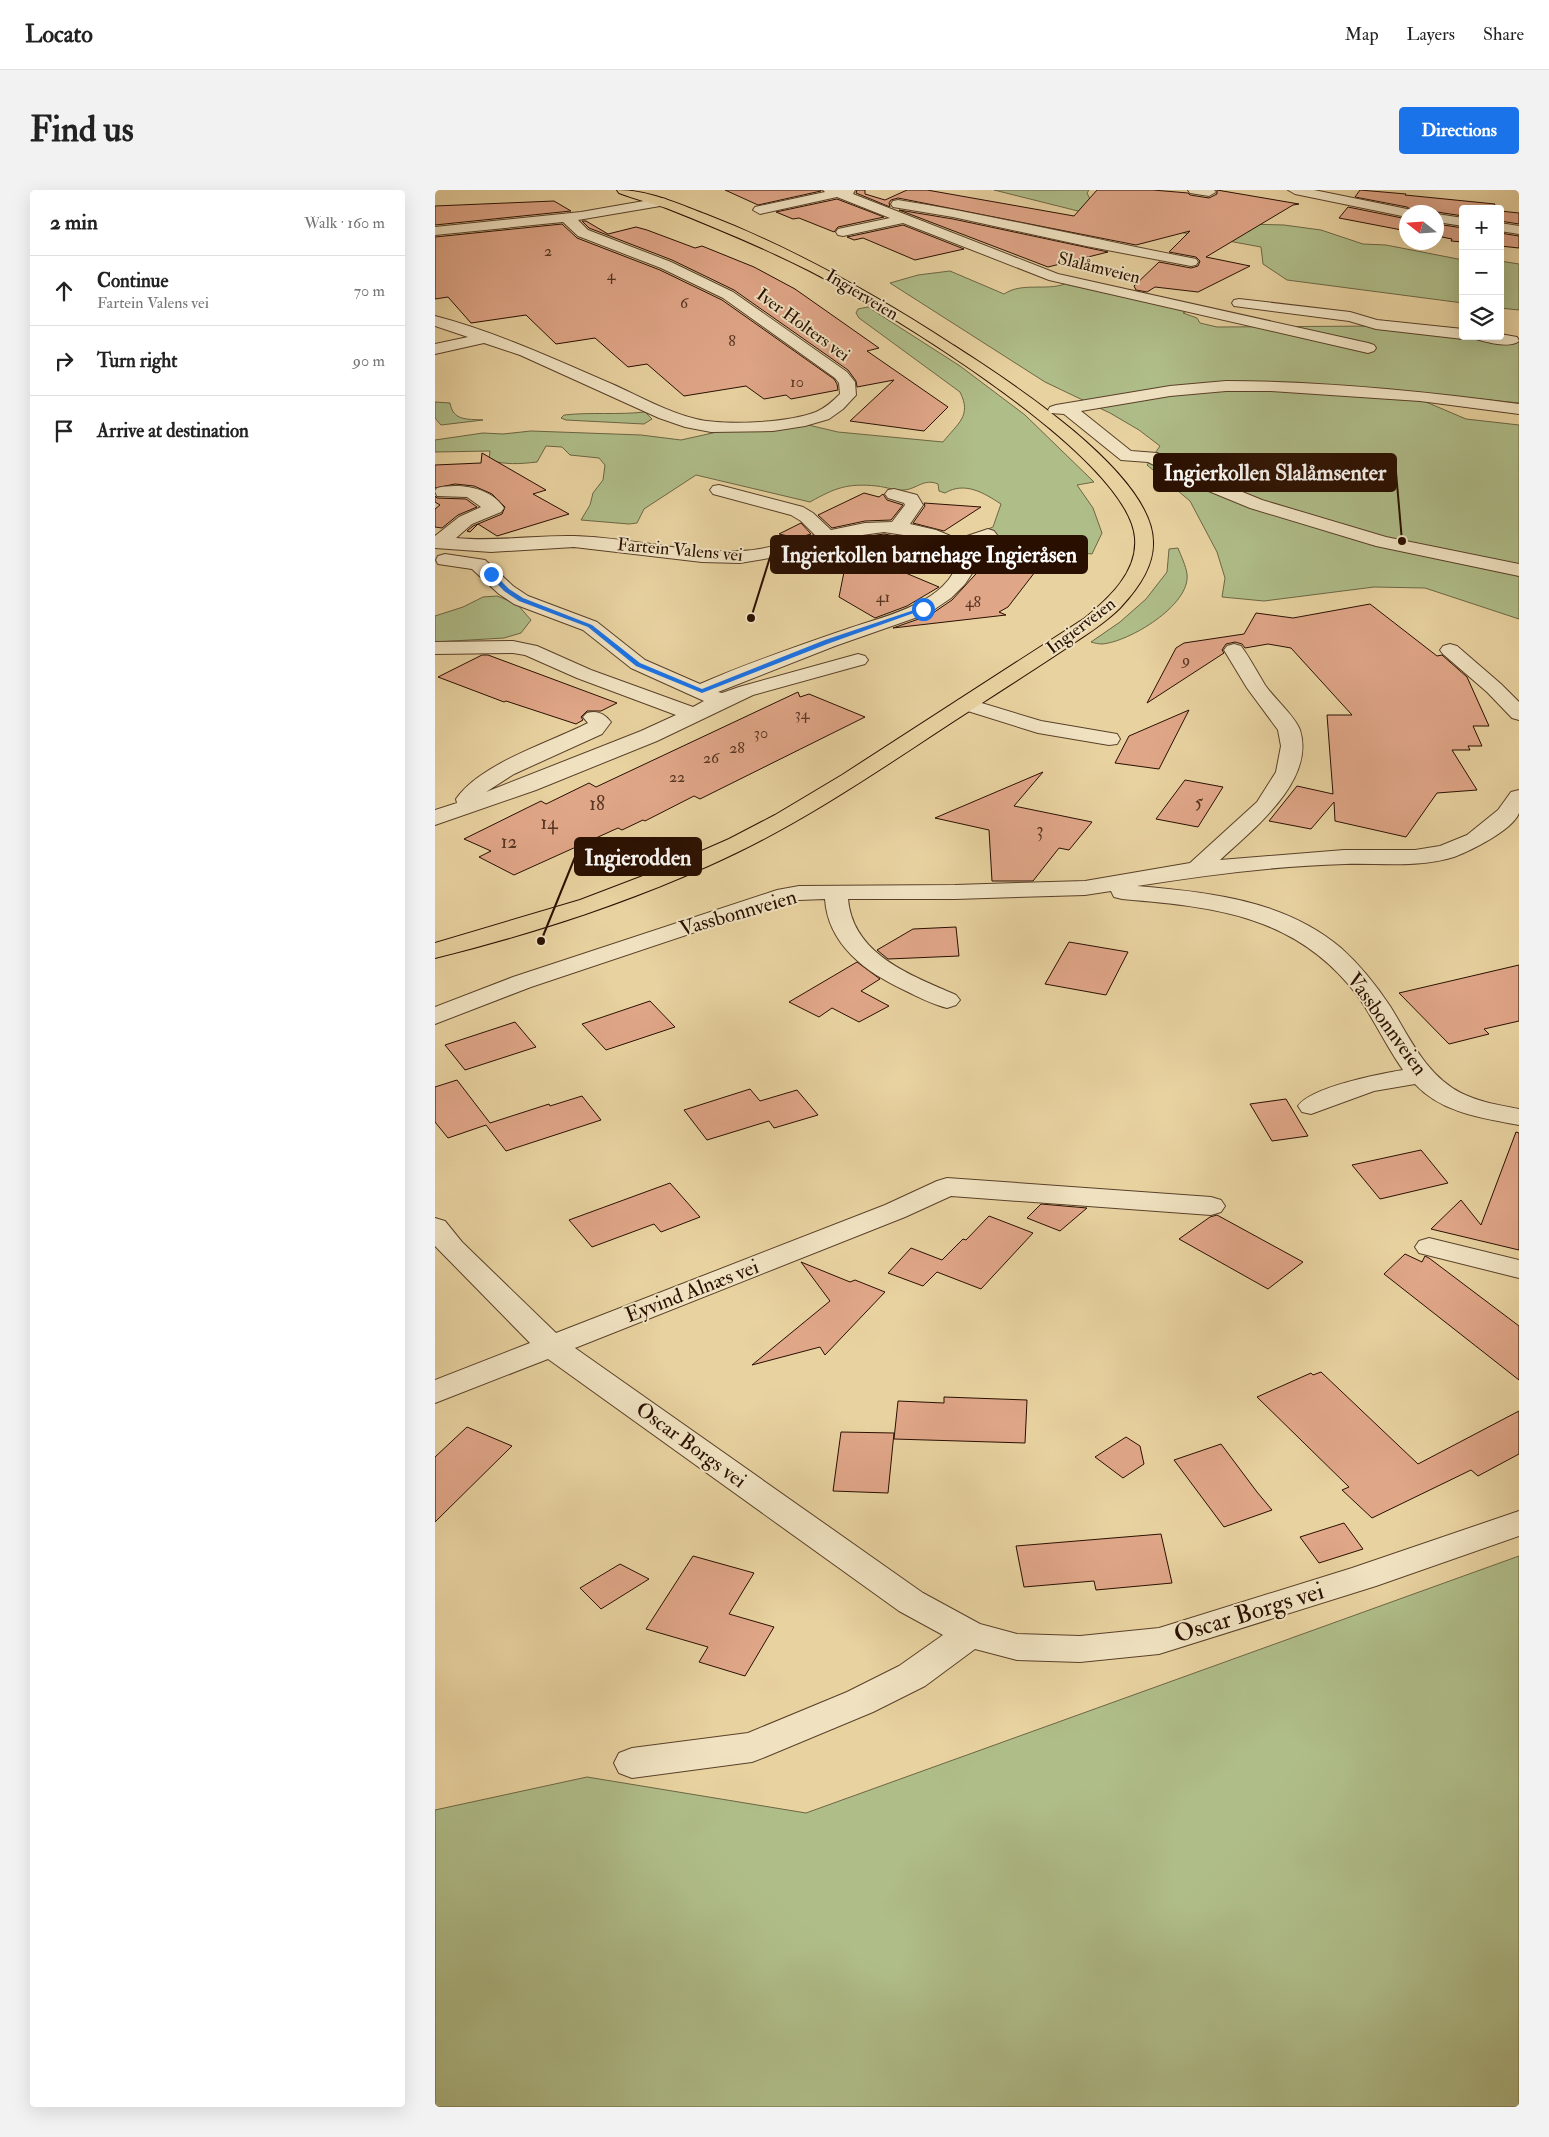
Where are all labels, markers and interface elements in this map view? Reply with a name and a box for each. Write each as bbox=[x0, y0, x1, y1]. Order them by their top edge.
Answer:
text: Locato bbox=[25, 19, 93, 50]
text: Map bbox=[1345, 23, 1379, 46]
text: Layers bbox=[1407, 23, 1455, 46]
text: Share bbox=[1483, 23, 1524, 46]
button: Directions bbox=[1399, 107, 1519, 154]
text: Find us bbox=[30, 108, 134, 152]
north arrow bbox=[1399, 205, 1444, 250]
map controls bbox=[1459, 205, 1504, 340]
button: + bbox=[1459, 205, 1504, 250]
text: 2 min bbox=[50, 209, 98, 236]
text: Walk · 160 m bbox=[304, 213, 385, 233]
house number: 2 bbox=[544, 241, 552, 261]
street label: Slalåmveien bbox=[1055, 247, 1143, 289]
button: − bbox=[1459, 250, 1504, 295]
street label: Ingierveien bbox=[821, 264, 903, 326]
house number: 4 bbox=[607, 265, 617, 285]
text: Continue bbox=[97, 269, 168, 293]
icon: ahead bbox=[50, 277, 78, 305]
text: 70 m bbox=[354, 281, 385, 301]
street label: Iver Holters vei bbox=[752, 283, 854, 367]
text: Fartein Valens vei bbox=[97, 293, 209, 313]
house number: 6 bbox=[680, 293, 689, 313]
button: layers bbox=[1459, 295, 1504, 340]
house number: 8 bbox=[728, 331, 736, 351]
icon: right bbox=[50, 347, 78, 375]
text: Turn right bbox=[97, 349, 177, 373]
text: 90 m bbox=[353, 351, 385, 371]
house number: 10 bbox=[790, 372, 804, 392]
icon: arrive bbox=[50, 417, 78, 445]
text: Arrive at destination bbox=[97, 419, 249, 443]
callout: Ingierkollen Slalåmsenter bbox=[1154, 454, 1396, 491]
text: Ingierkollen Slalåmsenter bbox=[1164, 459, 1387, 488]
street label: Fartein Valens vei bbox=[616, 533, 744, 567]
callout: Ingierkollen barnehage Ingieråsen bbox=[771, 536, 1087, 573]
text: Ingierkollen barnehage Ingieråsen bbox=[781, 541, 1078, 570]
route end bbox=[480, 563, 503, 586]
house number: 41 bbox=[876, 587, 890, 607]
house number: 48 bbox=[965, 592, 982, 612]
street label: Ingierveien bbox=[1042, 592, 1120, 660]
route start bbox=[912, 598, 935, 621]
house number: 9 bbox=[1181, 650, 1190, 670]
house number: 34 bbox=[795, 704, 811, 724]
house number: 30 bbox=[754, 723, 768, 743]
house number: 28 bbox=[729, 738, 745, 758]
house number: 26 bbox=[703, 748, 720, 768]
house number: 22 bbox=[669, 767, 685, 787]
house number: 5 bbox=[1195, 790, 1204, 814]
house number: 18 bbox=[589, 792, 605, 816]
house number: 14 bbox=[540, 811, 558, 835]
house number: 3 bbox=[1036, 818, 1044, 842]
house number: 12 bbox=[501, 830, 517, 854]
callout: Ingierodden bbox=[575, 838, 701, 875]
text: Ingierodden bbox=[585, 844, 692, 873]
street label: Vassbonnveien bbox=[676, 883, 800, 943]
street label: Vassbonnveien bbox=[1341, 967, 1433, 1081]
street label: Eyvind Alnæs vei bbox=[621, 1253, 763, 1329]
street label: Oscar Borgs vei bbox=[630, 1396, 752, 1494]
street label: Oscar Borgs vei bbox=[1170, 1575, 1328, 1651]

